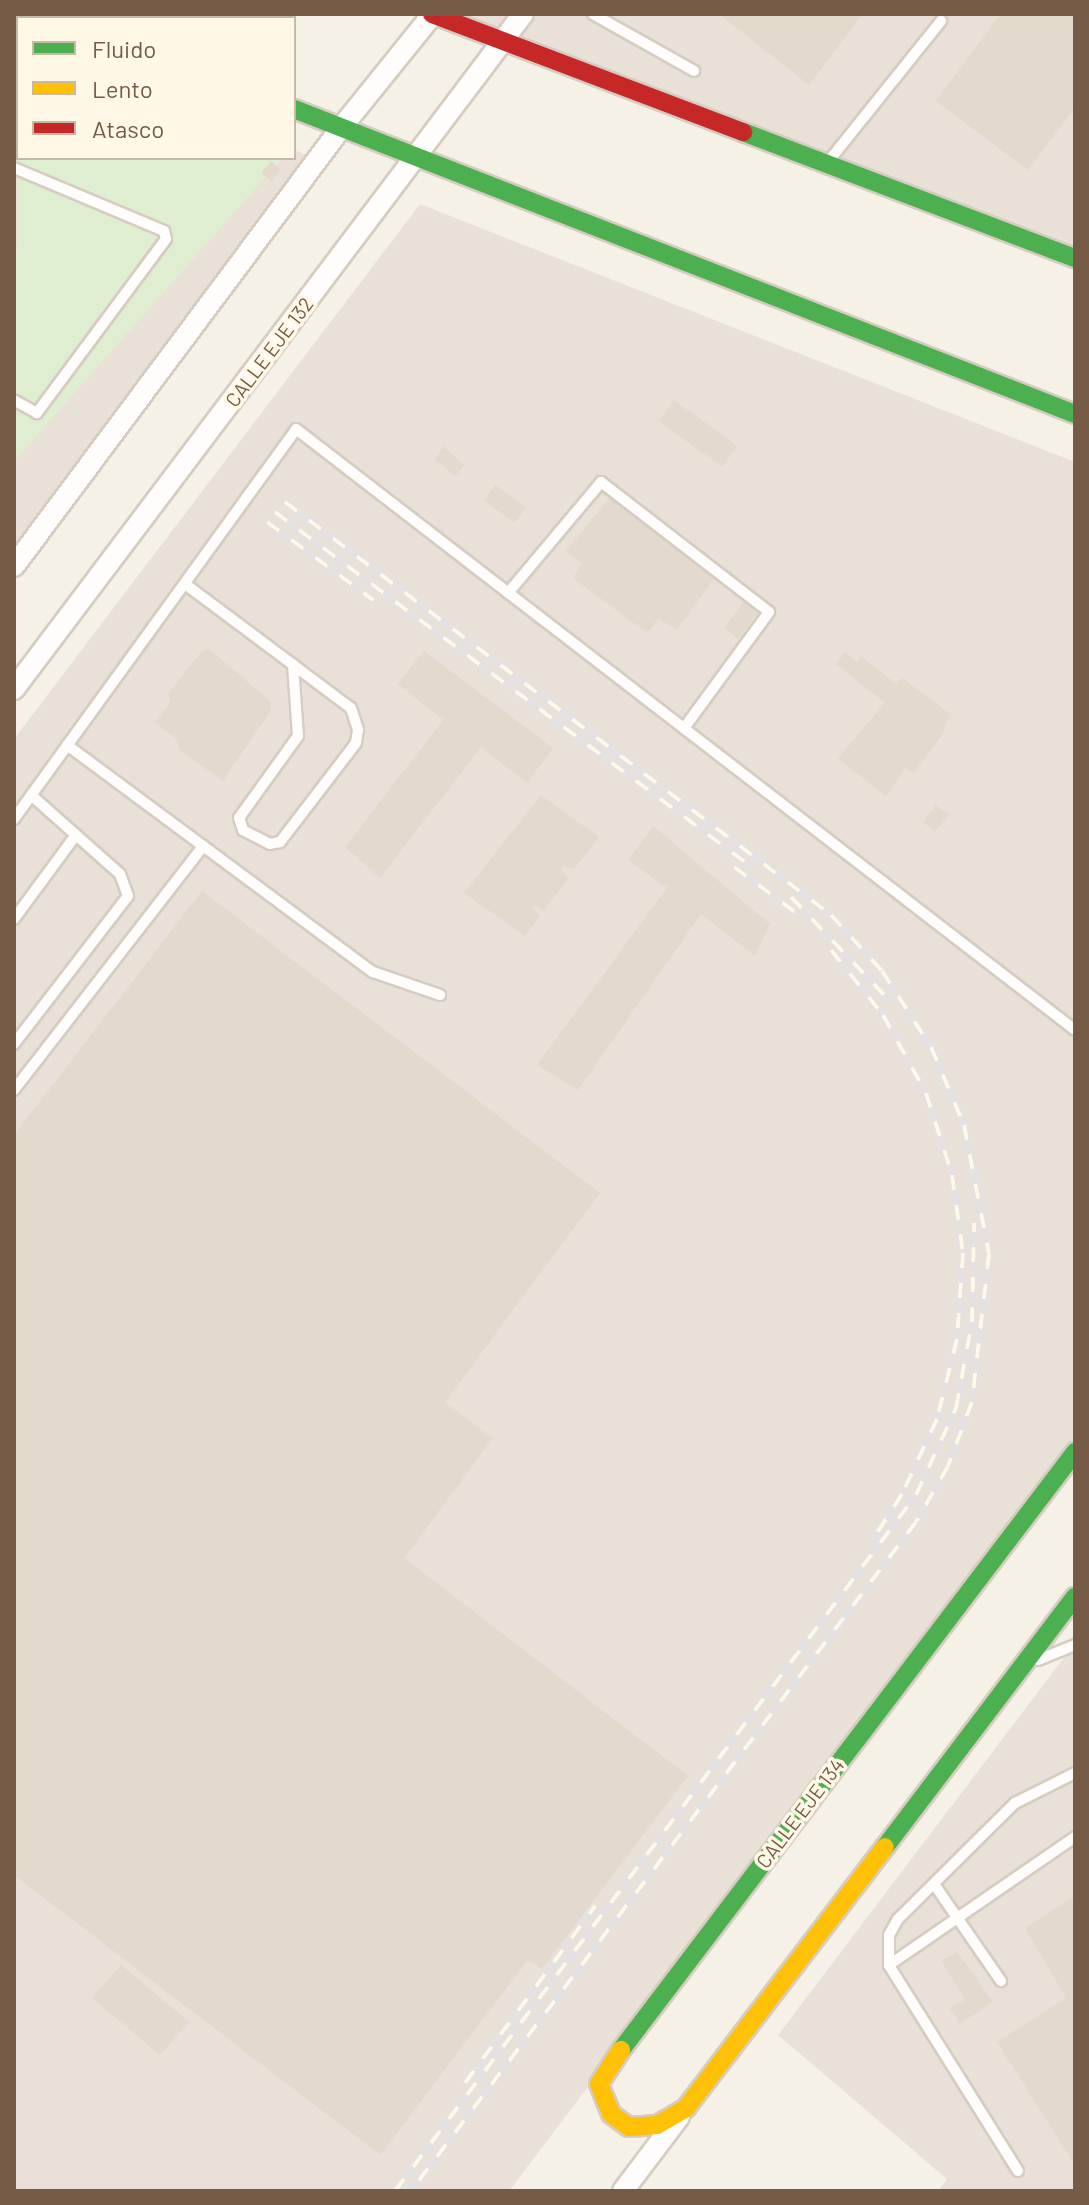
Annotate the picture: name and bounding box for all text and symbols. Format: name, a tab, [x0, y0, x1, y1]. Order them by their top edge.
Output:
legend	[16, 16, 296, 160]
text: Fluido	[92, 34, 156, 63]
text: Lento	[92, 74, 153, 103]
text: Atasco	[92, 114, 164, 143]
street label: CALLE EJE 132	[220, 293, 318, 411]
street label: CALLE EJE 134	[751, 1753, 849, 1873]

